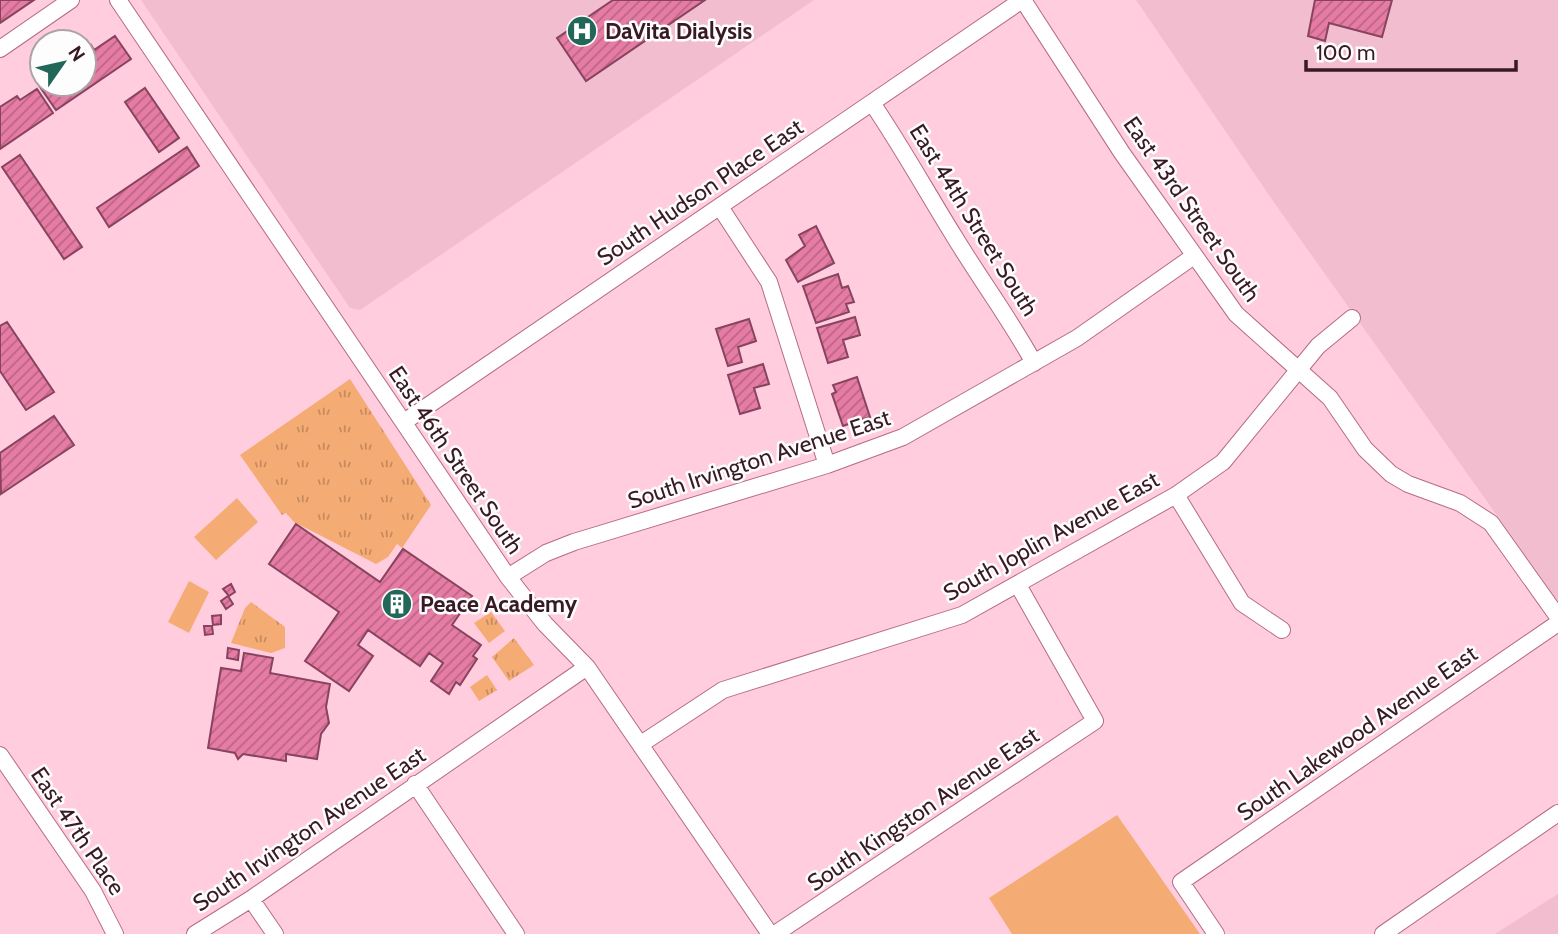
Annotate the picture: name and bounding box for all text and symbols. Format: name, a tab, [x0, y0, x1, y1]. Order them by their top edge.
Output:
hospital icon: DaVita Dialysis	[565, 14, 599, 48]
place label: DaVita Dialysis	[605, 17, 753, 45]
north arrow	[28, 28, 98, 98]
scale bar	[1306, 28, 1516, 72]
text: 100 m	[1316, 40, 1375, 65]
text: N	[63, 42, 90, 66]
street label: East 43rd Street South	[1118, 111, 1266, 307]
street label: South Hudson Place East	[592, 113, 808, 271]
street label: East 44th Street South	[904, 119, 1044, 321]
street label: East 46th Street South	[383, 361, 529, 559]
street label: South Irvington Avenue East	[624, 403, 894, 515]
street label: South Joplin Avenue East	[938, 465, 1164, 607]
building icon: Peace Academy	[380, 587, 414, 621]
place label: Peace Academy	[420, 590, 578, 618]
street label: South Lakewood Avenue East	[1232, 639, 1483, 827]
street label: South Kingston Avenue East	[802, 721, 1044, 897]
street label: South Irvington Avenue East	[187, 741, 431, 917]
street label: East 47th Place	[25, 762, 131, 900]

